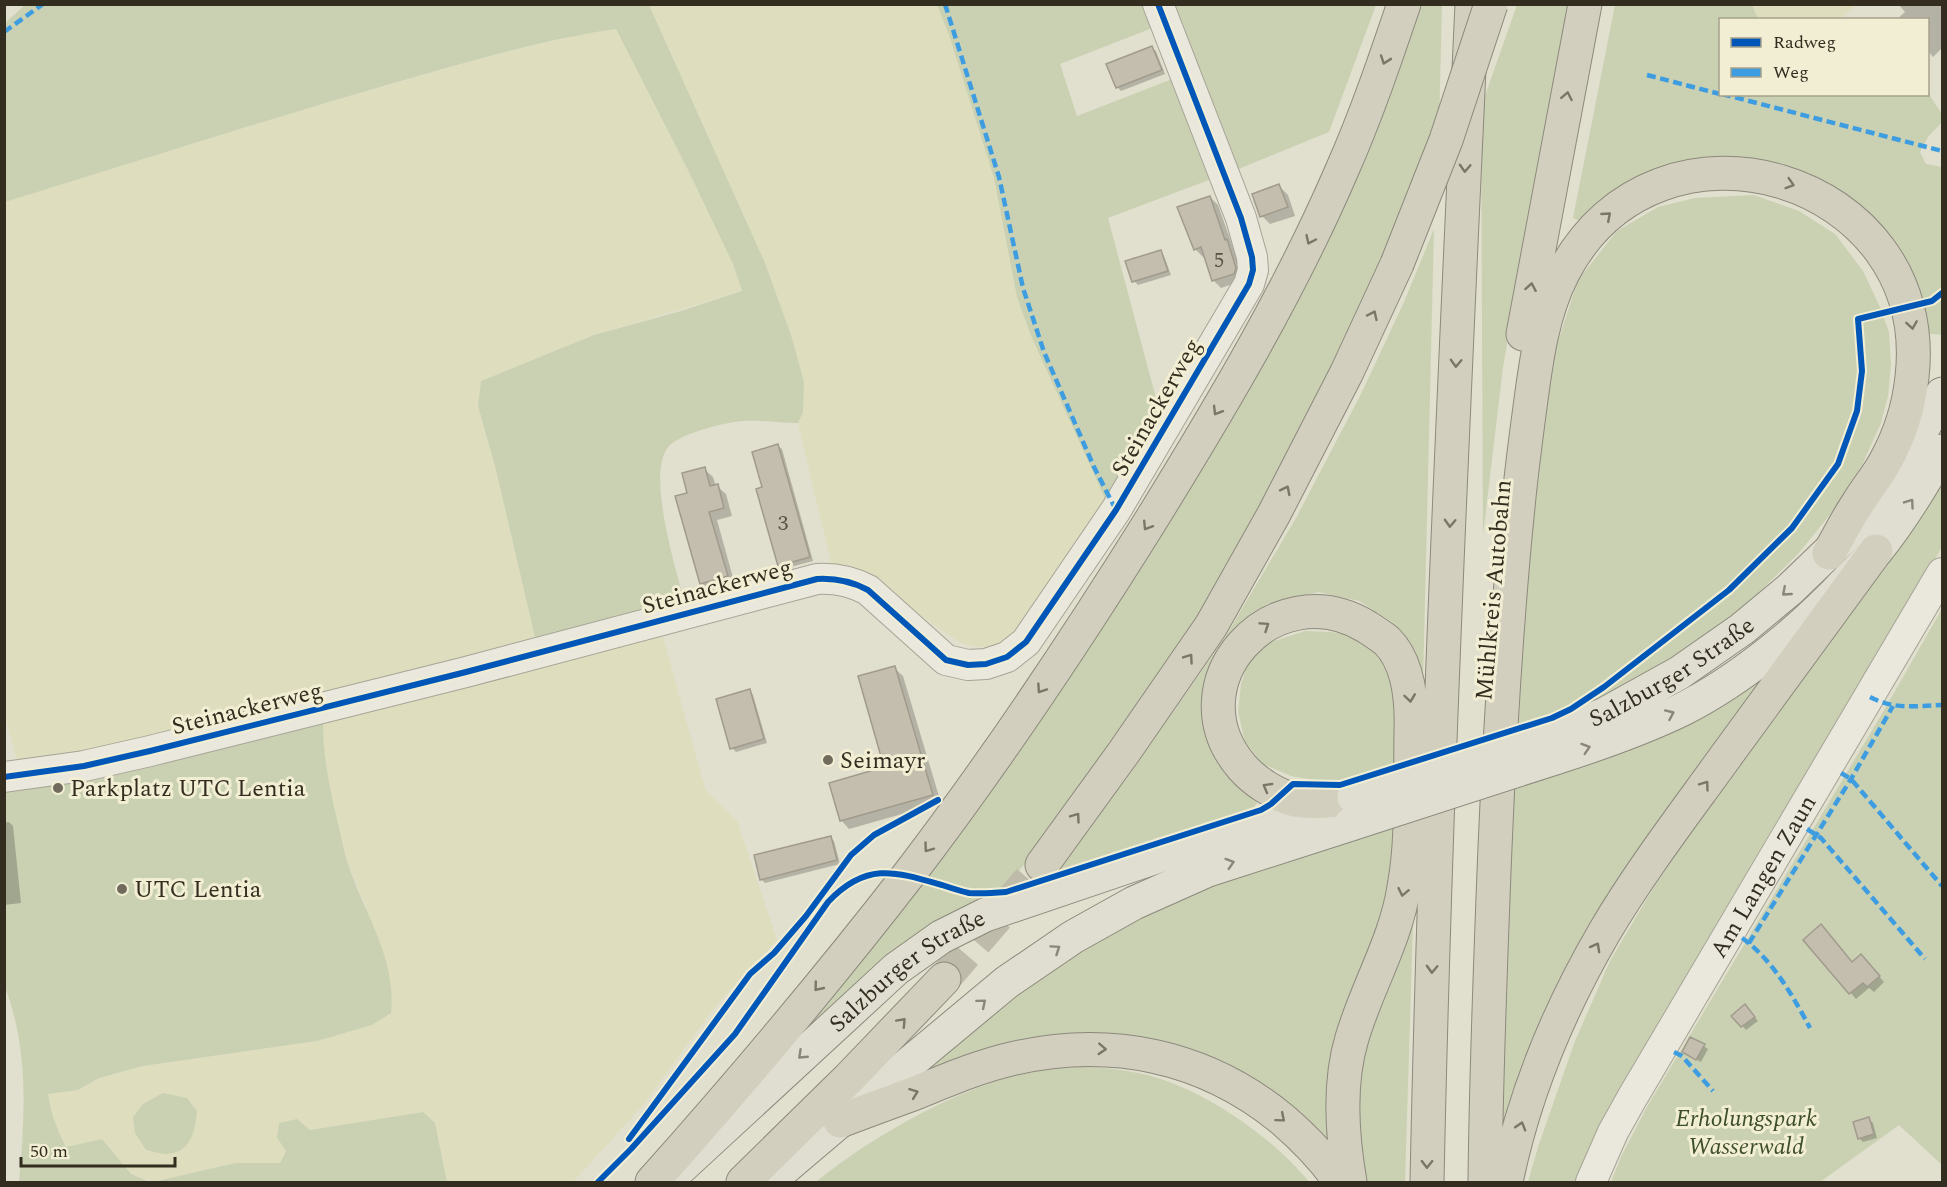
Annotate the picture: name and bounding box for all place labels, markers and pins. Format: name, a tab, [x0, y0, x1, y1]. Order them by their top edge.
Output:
place label: Seimayr	[840, 743, 926, 779]
marker: Seimayr	[821, 753, 835, 767]
place label: Parkplatz UTC Lentia	[70, 771, 306, 807]
marker: Parkplatz UTC Lentia	[51, 781, 65, 795]
place label: UTC Lentia	[134, 872, 262, 908]
marker: UTC Lentia	[115, 882, 129, 896]

